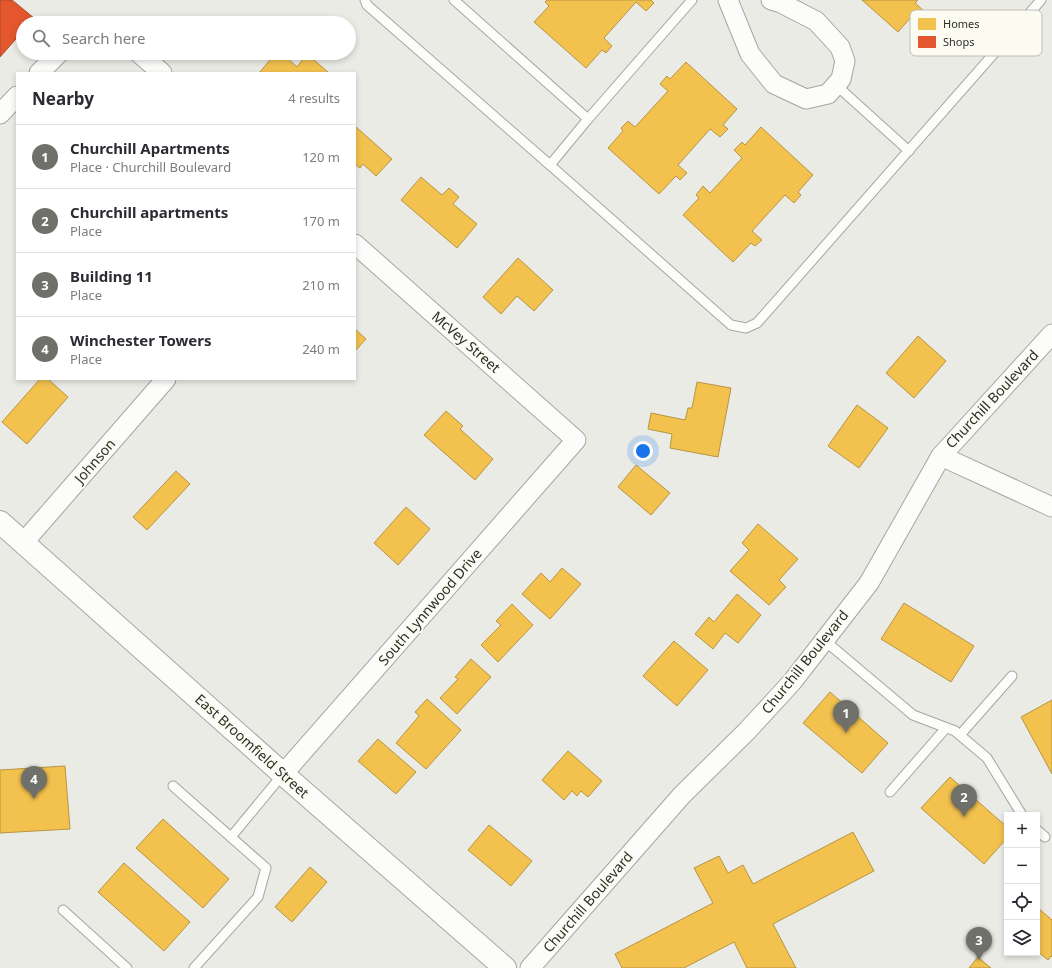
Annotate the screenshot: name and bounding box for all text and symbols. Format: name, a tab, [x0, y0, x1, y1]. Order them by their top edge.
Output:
legend	[910, 10, 1042, 56]
search box	[16, 16, 356, 60]
text: Homes	[943, 16, 980, 31]
icon: search	[30, 27, 52, 49]
text: Search here	[62, 28, 145, 48]
text: Shops	[943, 34, 975, 49]
text: Nearby	[32, 87, 94, 110]
text: 4 results	[288, 89, 340, 107]
text: Churchill Apartments	[70, 138, 230, 158]
text: 1	[41, 148, 49, 166]
text: 120 m	[302, 148, 340, 166]
text: Place · Churchill Boulevard	[70, 158, 231, 176]
text: Churchill apartments	[70, 202, 228, 222]
text: 2	[41, 212, 49, 230]
text: 170 m	[302, 212, 340, 230]
text: Place	[70, 222, 102, 240]
text: Building 11	[70, 266, 153, 286]
text: 3	[41, 276, 49, 294]
text: 210 m	[302, 276, 340, 294]
text: Place	[70, 286, 102, 304]
street label: McVey Street	[428, 307, 505, 377]
text: Winchester Towers	[70, 330, 212, 350]
text: 4	[41, 340, 49, 358]
text: 240 m	[302, 340, 340, 358]
street label: Churchill Boulevard	[941, 345, 1042, 452]
text: Place	[70, 350, 102, 368]
street label: Johnson	[69, 434, 119, 489]
your location	[633, 441, 653, 461]
street label: South Lynnwood Drive	[374, 544, 486, 669]
street label: Churchill Boulevard	[757, 606, 852, 717]
street label: East Broomfield Street	[191, 689, 313, 802]
pin: 1	[833, 700, 859, 733]
pin: 4	[21, 766, 47, 799]
pin: 2	[951, 784, 977, 817]
map controls	[1004, 812, 1040, 956]
button: +	[1004, 812, 1040, 848]
street label: Churchill Boulevard	[538, 847, 637, 956]
button: −	[1004, 848, 1040, 884]
button: locate	[1004, 884, 1040, 920]
button: layers	[1004, 920, 1040, 956]
pin: 3	[966, 927, 992, 960]

